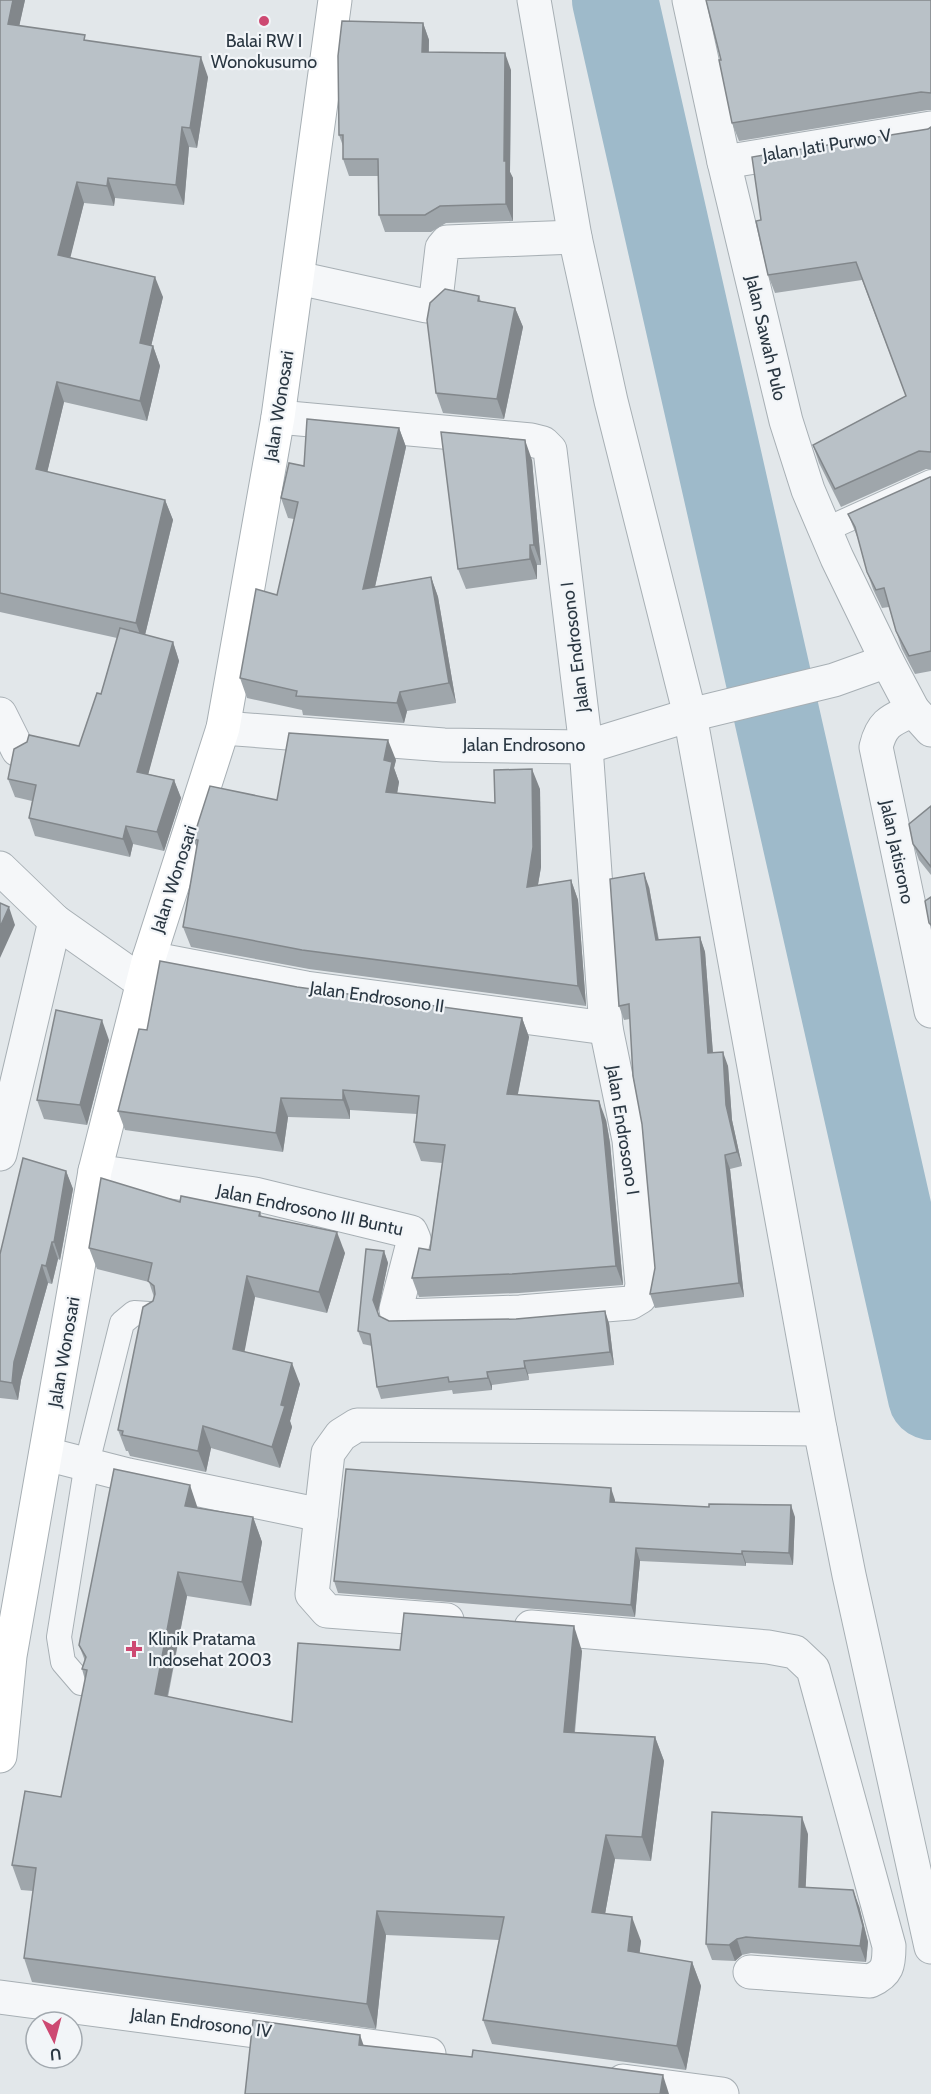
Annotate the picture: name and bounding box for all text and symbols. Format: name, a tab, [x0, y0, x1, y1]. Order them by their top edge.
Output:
marker: Balai RW I Wonokusumo	[257, 14, 271, 28]
place label: Balai RW I Wonokusumo	[211, 30, 317, 73]
street label: Jalan Jati Purwo V	[760, 124, 893, 166]
street label: Jalan Sawah Pulo	[741, 272, 791, 403]
street label: Jalan Wonosari	[259, 349, 299, 464]
street label: Jalan Endrosono I	[556, 581, 594, 714]
street label: Jalan Endrosono	[462, 734, 585, 756]
street label: Jalan Jatisrono	[875, 797, 919, 906]
street label: Jalan Wonosari	[146, 822, 202, 937]
street label: Jalan Endrosono II	[307, 977, 446, 1017]
street label: Jalan Endrosono I	[602, 1062, 644, 1197]
street label: Jalan Endrosono III Buntu	[214, 1179, 405, 1241]
street label: Jalan Wonosari	[43, 1295, 85, 1410]
place label: Klinik Pratama Indosehat 2003	[148, 1628, 272, 1671]
marker: Klinik Pratama Indosehat 2003	[125, 1640, 143, 1658]
street label: Jalan Endrosono IV	[128, 2003, 273, 2043]
north arrow	[24, 2010, 84, 2070]
text: U	[49, 2044, 62, 2064]

